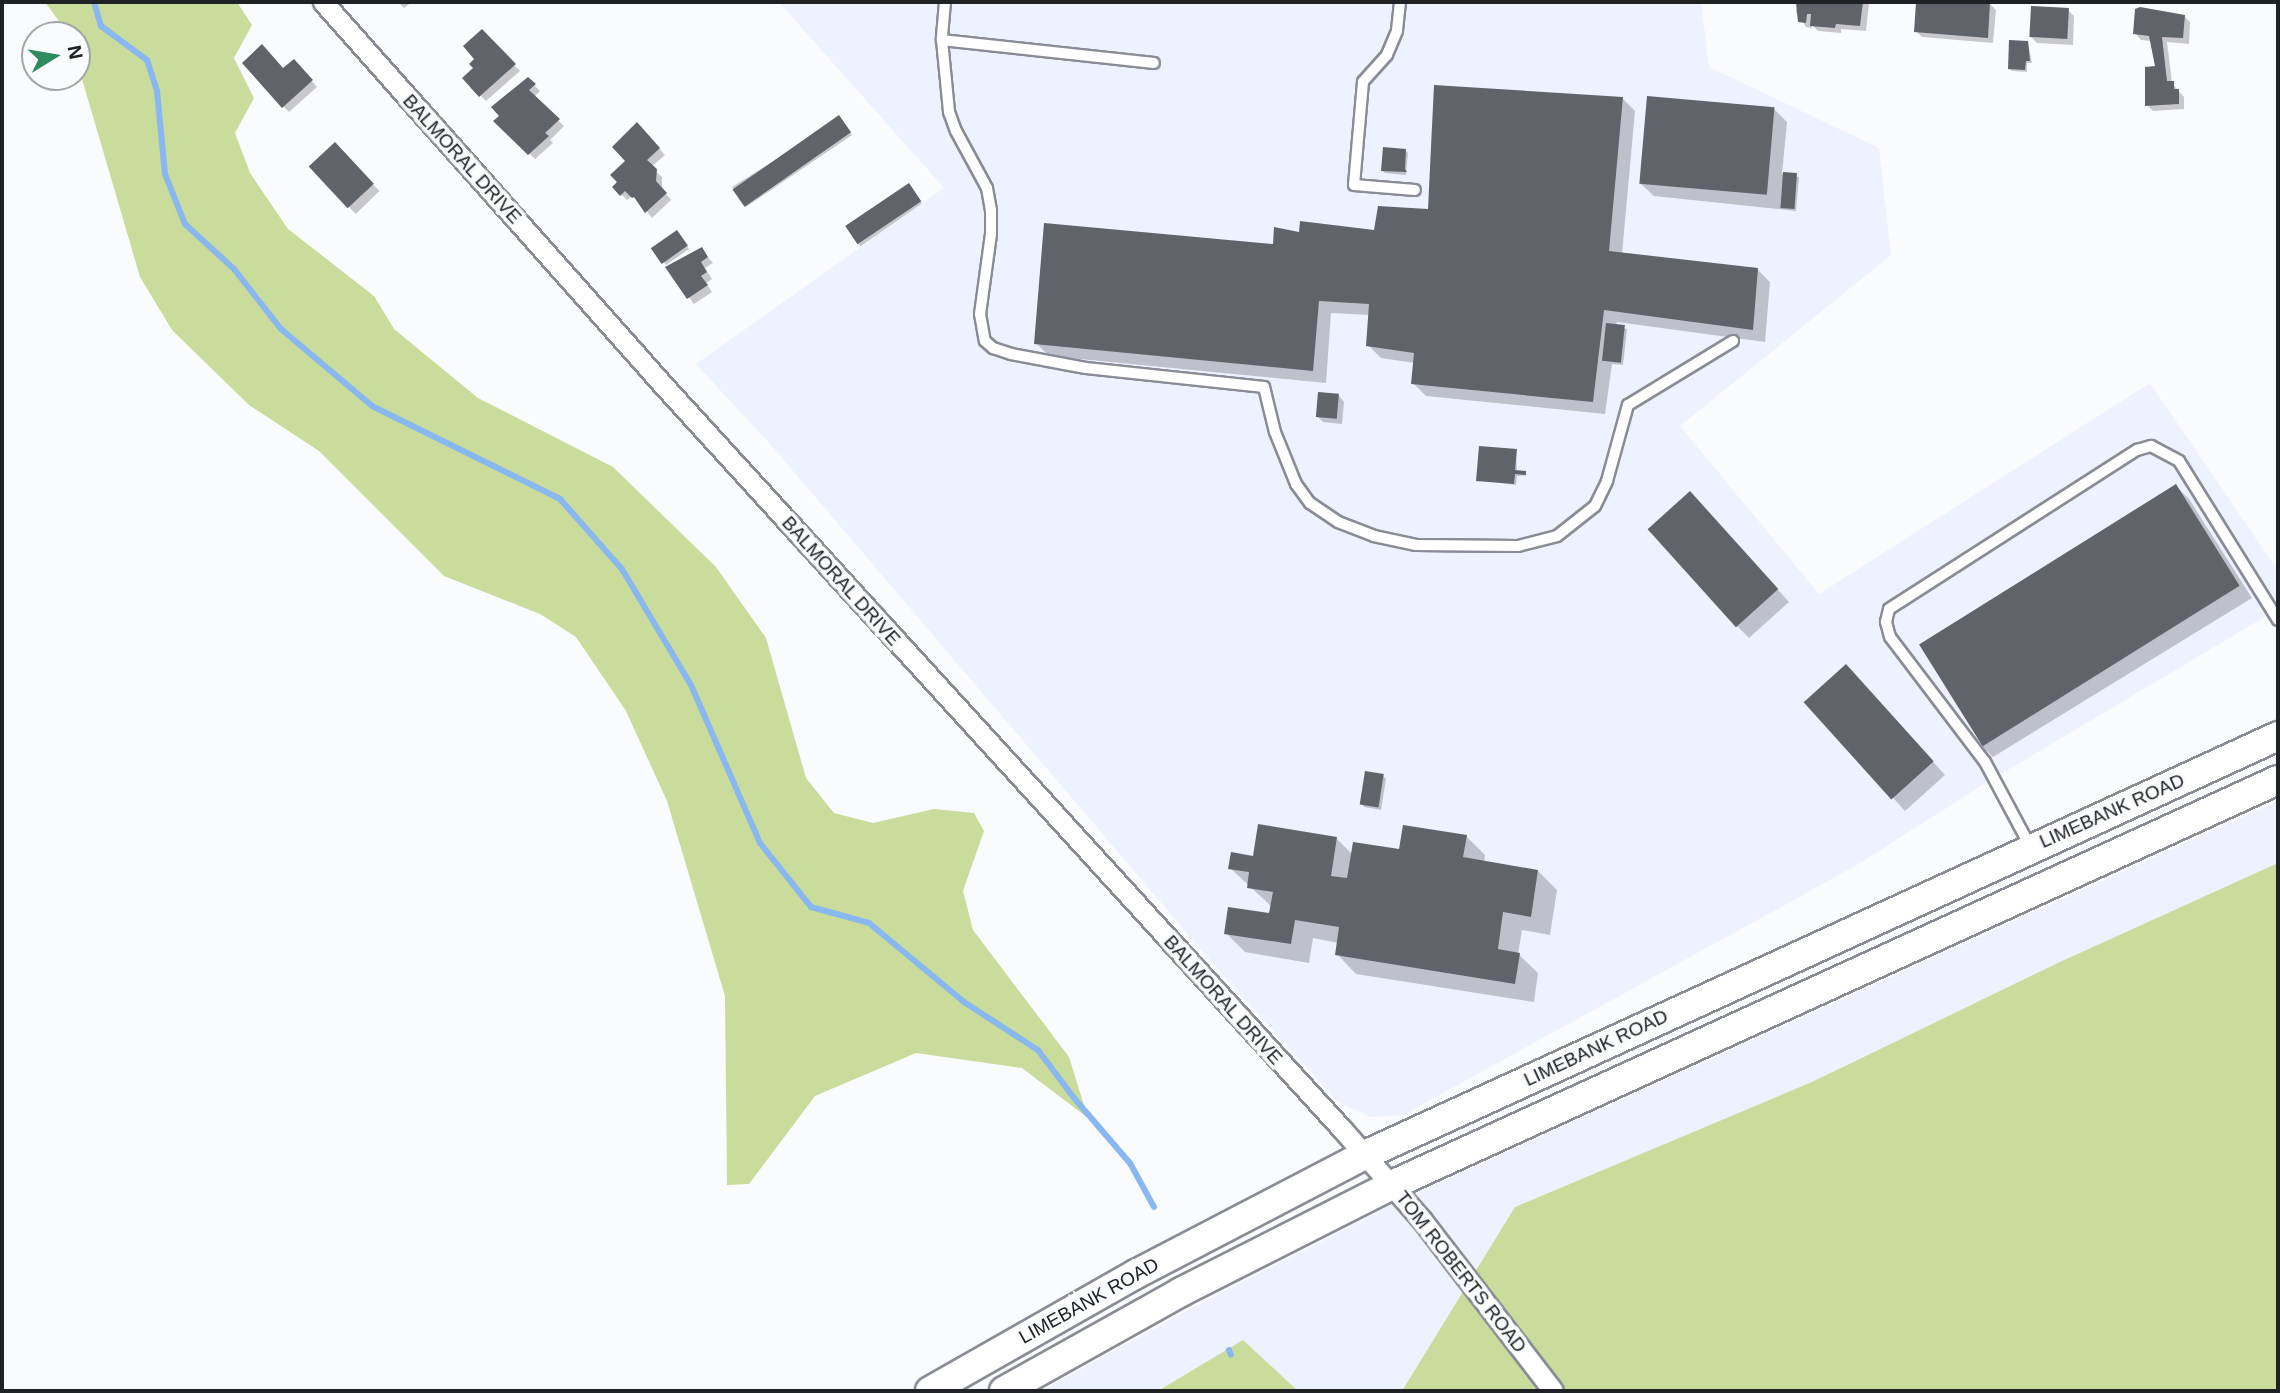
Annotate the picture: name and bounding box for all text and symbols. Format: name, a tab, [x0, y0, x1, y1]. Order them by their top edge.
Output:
north arrow	[21, 21, 91, 91]
text: N	[64, 44, 87, 61]
street label: BALMORAL DRIVE	[398, 89, 526, 229]
street label: BALMORAL DRIVE	[777, 511, 905, 651]
street label: LIMEBANK ROAD	[2036, 769, 2188, 853]
street label: BALMORAL DRIVE	[1159, 930, 1287, 1070]
street label: LIMEBANK ROAD	[1520, 1005, 1672, 1091]
street label: TOM ROBERTS ROAD	[1391, 1187, 1531, 1357]
street label: LIMEBANK ROAD	[1015, 1253, 1163, 1349]

